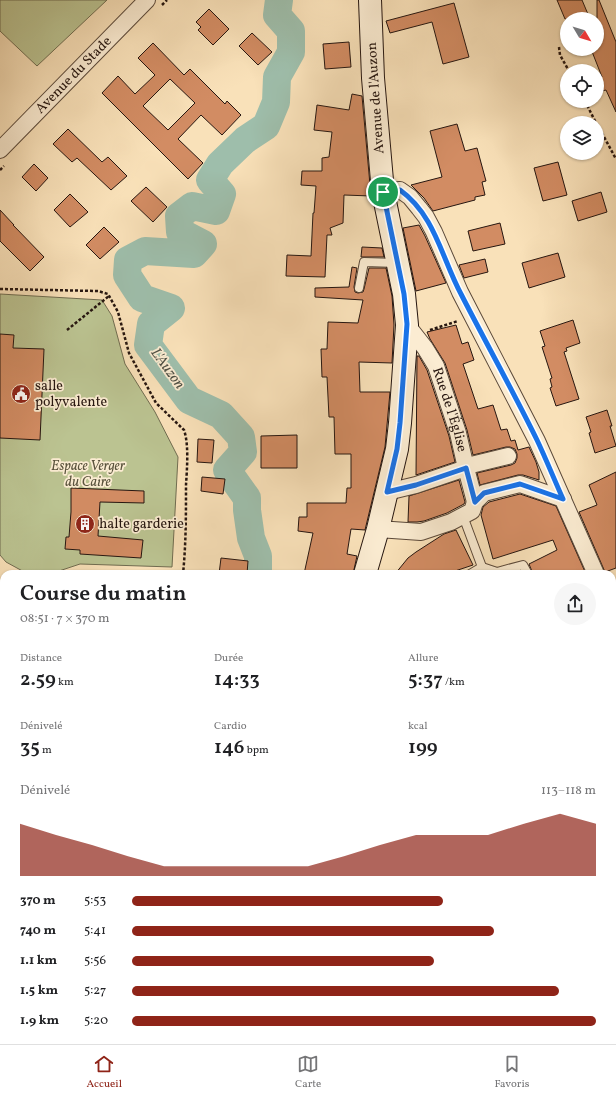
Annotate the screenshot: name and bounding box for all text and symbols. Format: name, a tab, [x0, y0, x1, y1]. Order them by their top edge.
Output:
north arrow	[560, 12, 604, 56]
map controls	[560, 12, 604, 160]
street label: Avenue du Stade	[31, 32, 116, 118]
street label: Avenue de l'Auzon	[363, 42, 389, 154]
button: locate	[560, 64, 604, 108]
button: layers	[560, 116, 604, 160]
pin	[366, 175, 400, 209]
icon: arrive	[372, 181, 394, 203]
water label: L'Auzon	[145, 344, 189, 394]
street label: Rue de l'Église	[428, 365, 472, 454]
place label: salle polyvalente	[35, 377, 107, 412]
public building icon: salle polyvalente	[10, 383, 32, 405]
park label: Espace Verger du Caire	[51, 457, 126, 492]
building icon: halte garderie	[74, 513, 96, 535]
place label: halte garderie	[99, 515, 184, 534]
text: Course du matin	[20, 579, 186, 610]
button: share	[554, 583, 596, 625]
text: 08:51 · 7 × 370 m	[20, 610, 110, 628]
text: Distance	[20, 651, 62, 666]
text: Durée	[214, 651, 243, 666]
text: Allure	[408, 651, 438, 666]
text: 2.59	[20, 666, 56, 694]
text: 14:33	[214, 666, 260, 694]
text: 5:37	[408, 666, 443, 694]
text: km	[56, 675, 74, 690]
text: /km	[443, 675, 465, 690]
text: Dénivelé	[20, 719, 63, 734]
text: Cardio	[214, 719, 247, 734]
text: kcal	[408, 719, 428, 734]
text: 35	[20, 734, 40, 762]
text: 146	[214, 734, 245, 762]
text: 199	[408, 734, 438, 762]
text: m	[40, 743, 52, 758]
text: bpm	[245, 743, 269, 758]
text: Dénivelé	[20, 782, 70, 800]
text: 113–118 m	[541, 782, 596, 800]
text: 370 m	[20, 892, 56, 910]
text: 5:53	[84, 892, 106, 910]
text: 740 m	[20, 922, 56, 940]
text: 5:41	[84, 922, 106, 940]
text: 1.1 km	[20, 952, 57, 970]
text: 5:56	[84, 952, 106, 970]
text: 1.5 km	[20, 982, 58, 1000]
text: 5:27	[84, 982, 106, 1000]
text: 1.9 km	[20, 1012, 59, 1030]
text: 5:20	[84, 1012, 108, 1030]
tab: Accueil	[87, 1053, 122, 1092]
tab: Carte	[295, 1053, 321, 1092]
tab: Favoris	[494, 1053, 529, 1092]

